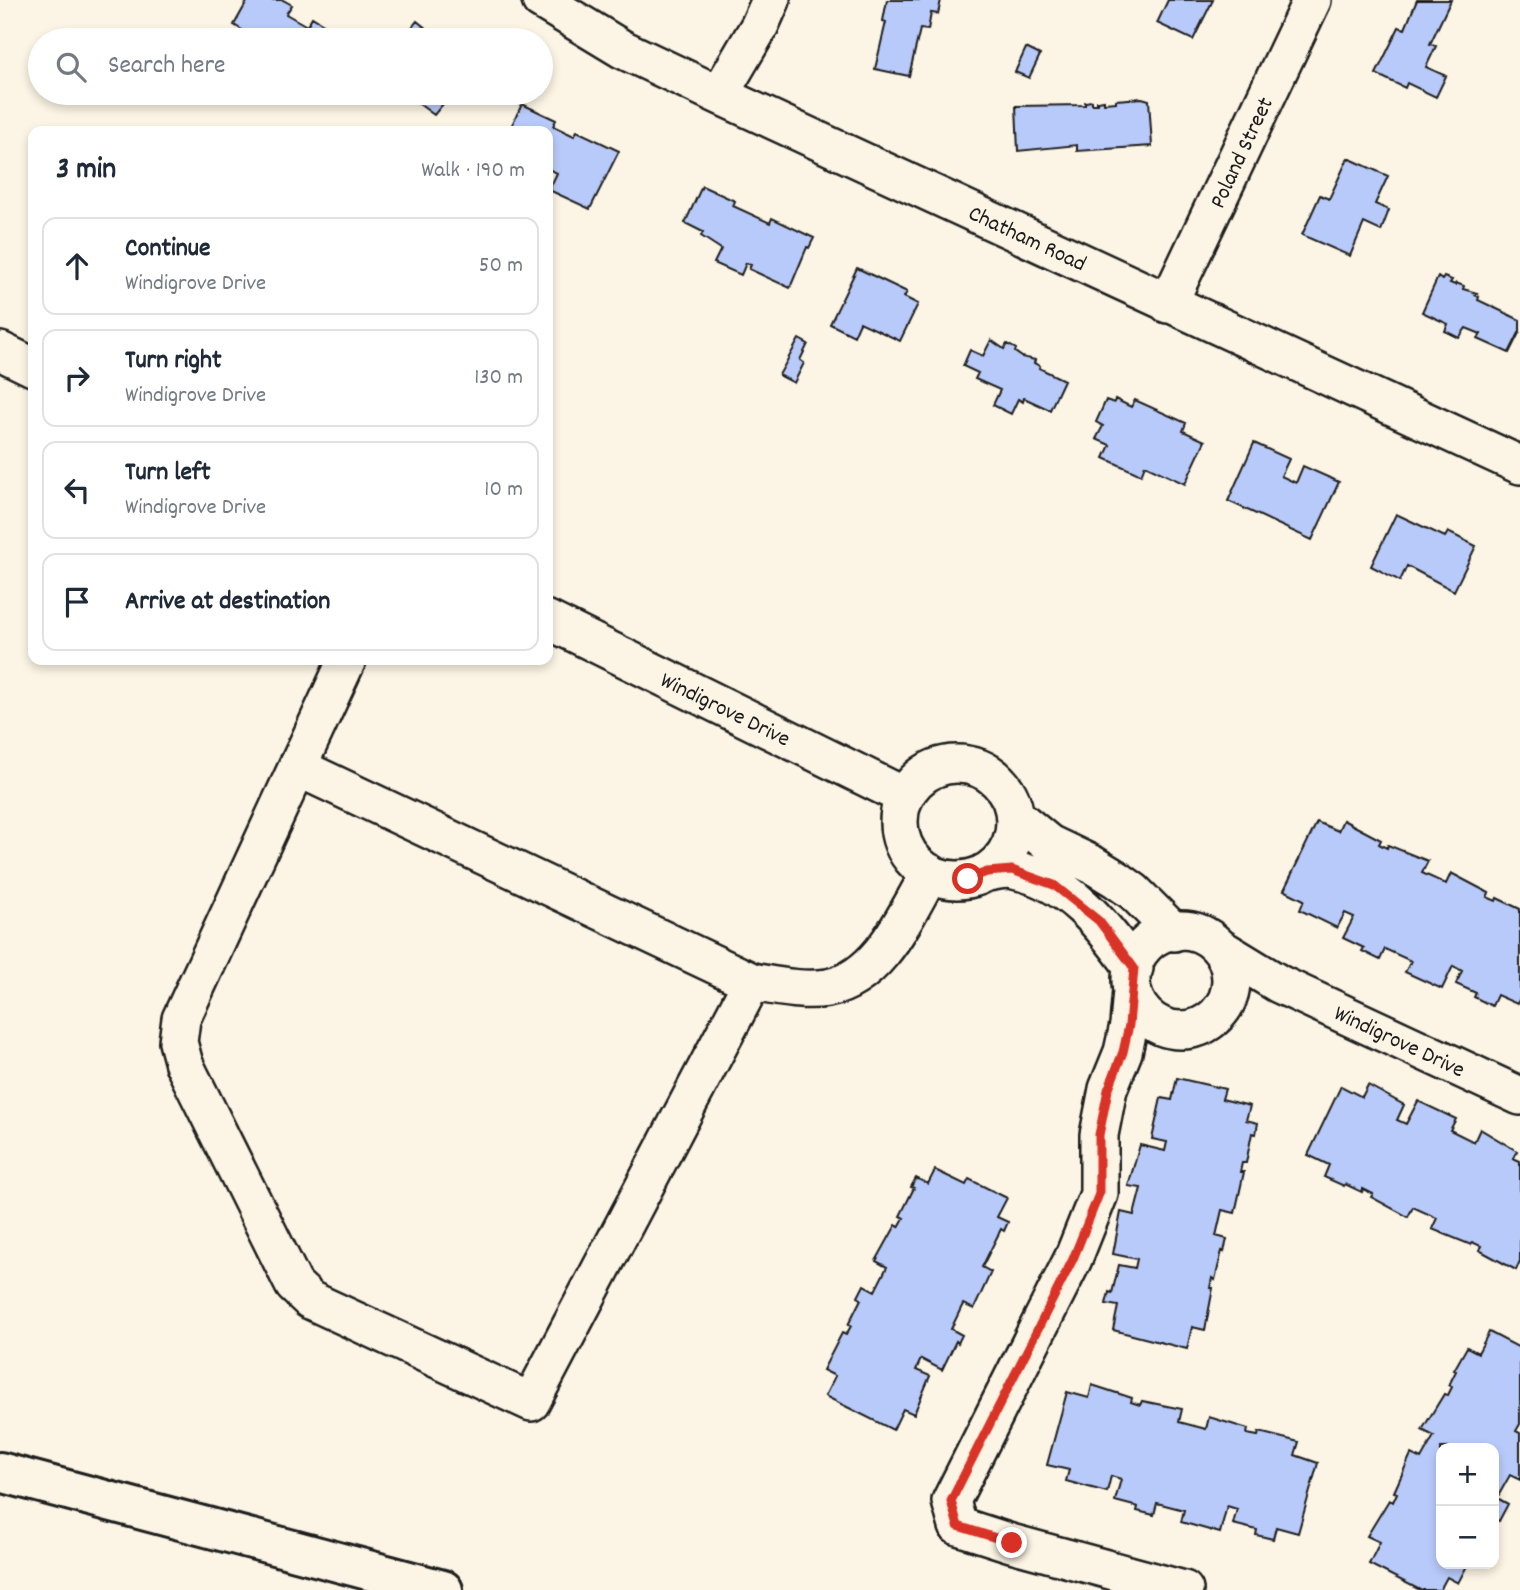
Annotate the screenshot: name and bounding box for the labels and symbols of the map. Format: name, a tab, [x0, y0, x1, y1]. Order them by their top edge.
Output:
street label: Poland Street	[1203, 92, 1283, 215]
street label: Chatham Road	[962, 198, 1091, 282]
street label: Windigrove Drive	[654, 665, 795, 757]
route start	[952, 863, 983, 894]
street label: Windigrove Drive	[1328, 998, 1469, 1088]
route end	[996, 1527, 1027, 1558]

